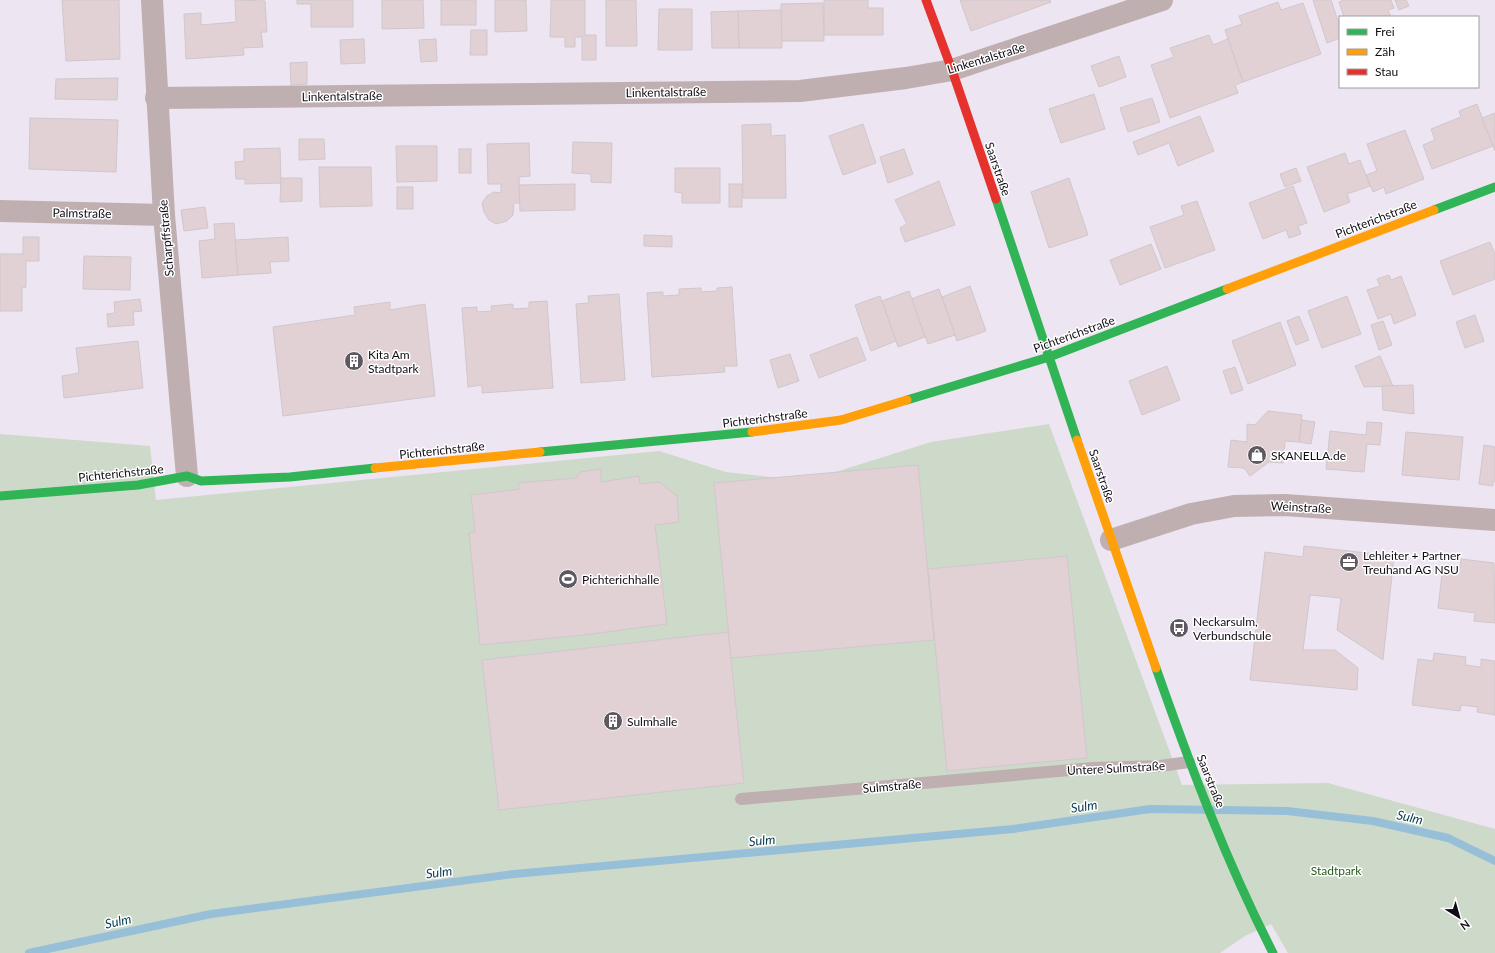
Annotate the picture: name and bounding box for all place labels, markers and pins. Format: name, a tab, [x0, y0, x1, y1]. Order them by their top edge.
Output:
place label: Kita Am Stadtpark	[368, 347, 420, 376]
building icon: Kita Am Stadtpark	[343, 350, 365, 372]
shop icon: SKANELLA.de	[1246, 444, 1268, 466]
place label: SKANELLA.de	[1271, 448, 1346, 463]
place label: Lehleiter + Partner Treuhand AG NSU	[1363, 548, 1461, 577]
office icon: Lehleiter + Partner Treuhand AG NSU	[1338, 551, 1360, 573]
sports icon: Pichterichhalle	[557, 568, 579, 590]
place label: Pichterichhalle	[582, 572, 659, 587]
place label: Neckarsulm, Verbundschule	[1193, 614, 1271, 643]
bus stop icon: Neckarsulm, Verbundschule	[1168, 617, 1190, 639]
building icon: Sulmhalle	[602, 710, 624, 732]
place label: Sulmhalle	[627, 714, 677, 729]

